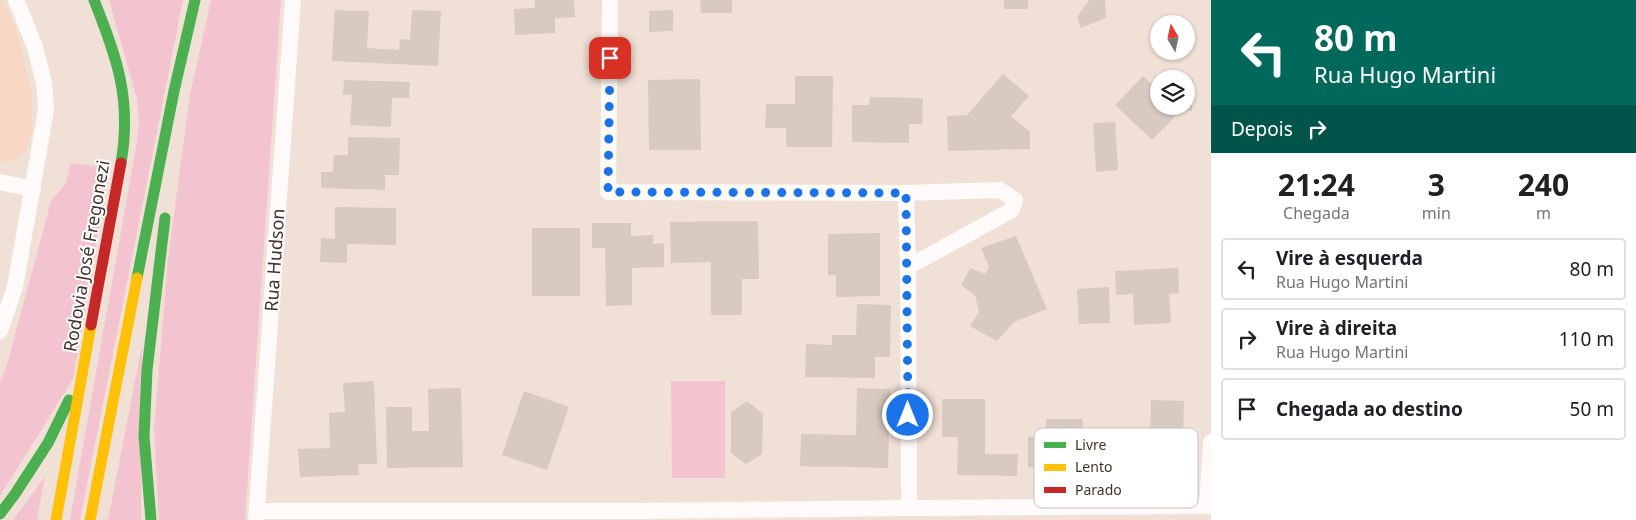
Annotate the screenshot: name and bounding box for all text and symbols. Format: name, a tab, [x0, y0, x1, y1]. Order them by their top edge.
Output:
text: 80 m	[1314, 14, 1397, 61]
north arrow	[1150, 15, 1195, 60]
map controls	[1150, 15, 1195, 115]
icon: left	[1231, 20, 1296, 85]
pin	[589, 37, 631, 79]
icon: arrive	[596, 44, 624, 72]
text: Rua Hugo Martini	[1314, 59, 1496, 89]
button: layers	[1150, 70, 1195, 115]
icon: right	[1303, 115, 1331, 143]
text: Depois	[1231, 116, 1293, 142]
street label: Rodovia José Fregonezi	[57, 158, 115, 354]
text: 21:24	[1278, 164, 1355, 205]
text: 3	[1428, 164, 1445, 205]
text: 240	[1518, 164, 1569, 205]
text: Chegada	[1283, 202, 1350, 224]
text: min	[1422, 202, 1451, 224]
text: m	[1536, 202, 1551, 224]
street label: Rua Hudson	[258, 208, 290, 312]
text: Vire à esquerda	[1276, 245, 1423, 271]
icon: left	[1233, 255, 1261, 283]
text: 80 m	[1570, 256, 1614, 282]
text: Rua Hugo Martini	[1276, 271, 1408, 293]
text: Vire à direita	[1276, 315, 1397, 341]
icon: right	[1233, 325, 1261, 353]
text: 110 m	[1559, 326, 1614, 352]
text: Rua Hugo Martini	[1276, 341, 1408, 363]
position arrow	[881, 388, 933, 440]
icon: arrive	[1233, 395, 1261, 423]
text: Chegada ao destino	[1276, 396, 1463, 422]
text: 50 m	[1570, 396, 1614, 422]
legend	[1034, 428, 1198, 508]
text: Livre	[1075, 435, 1107, 454]
text: Lento	[1075, 457, 1112, 476]
text: Parado	[1075, 480, 1122, 499]

